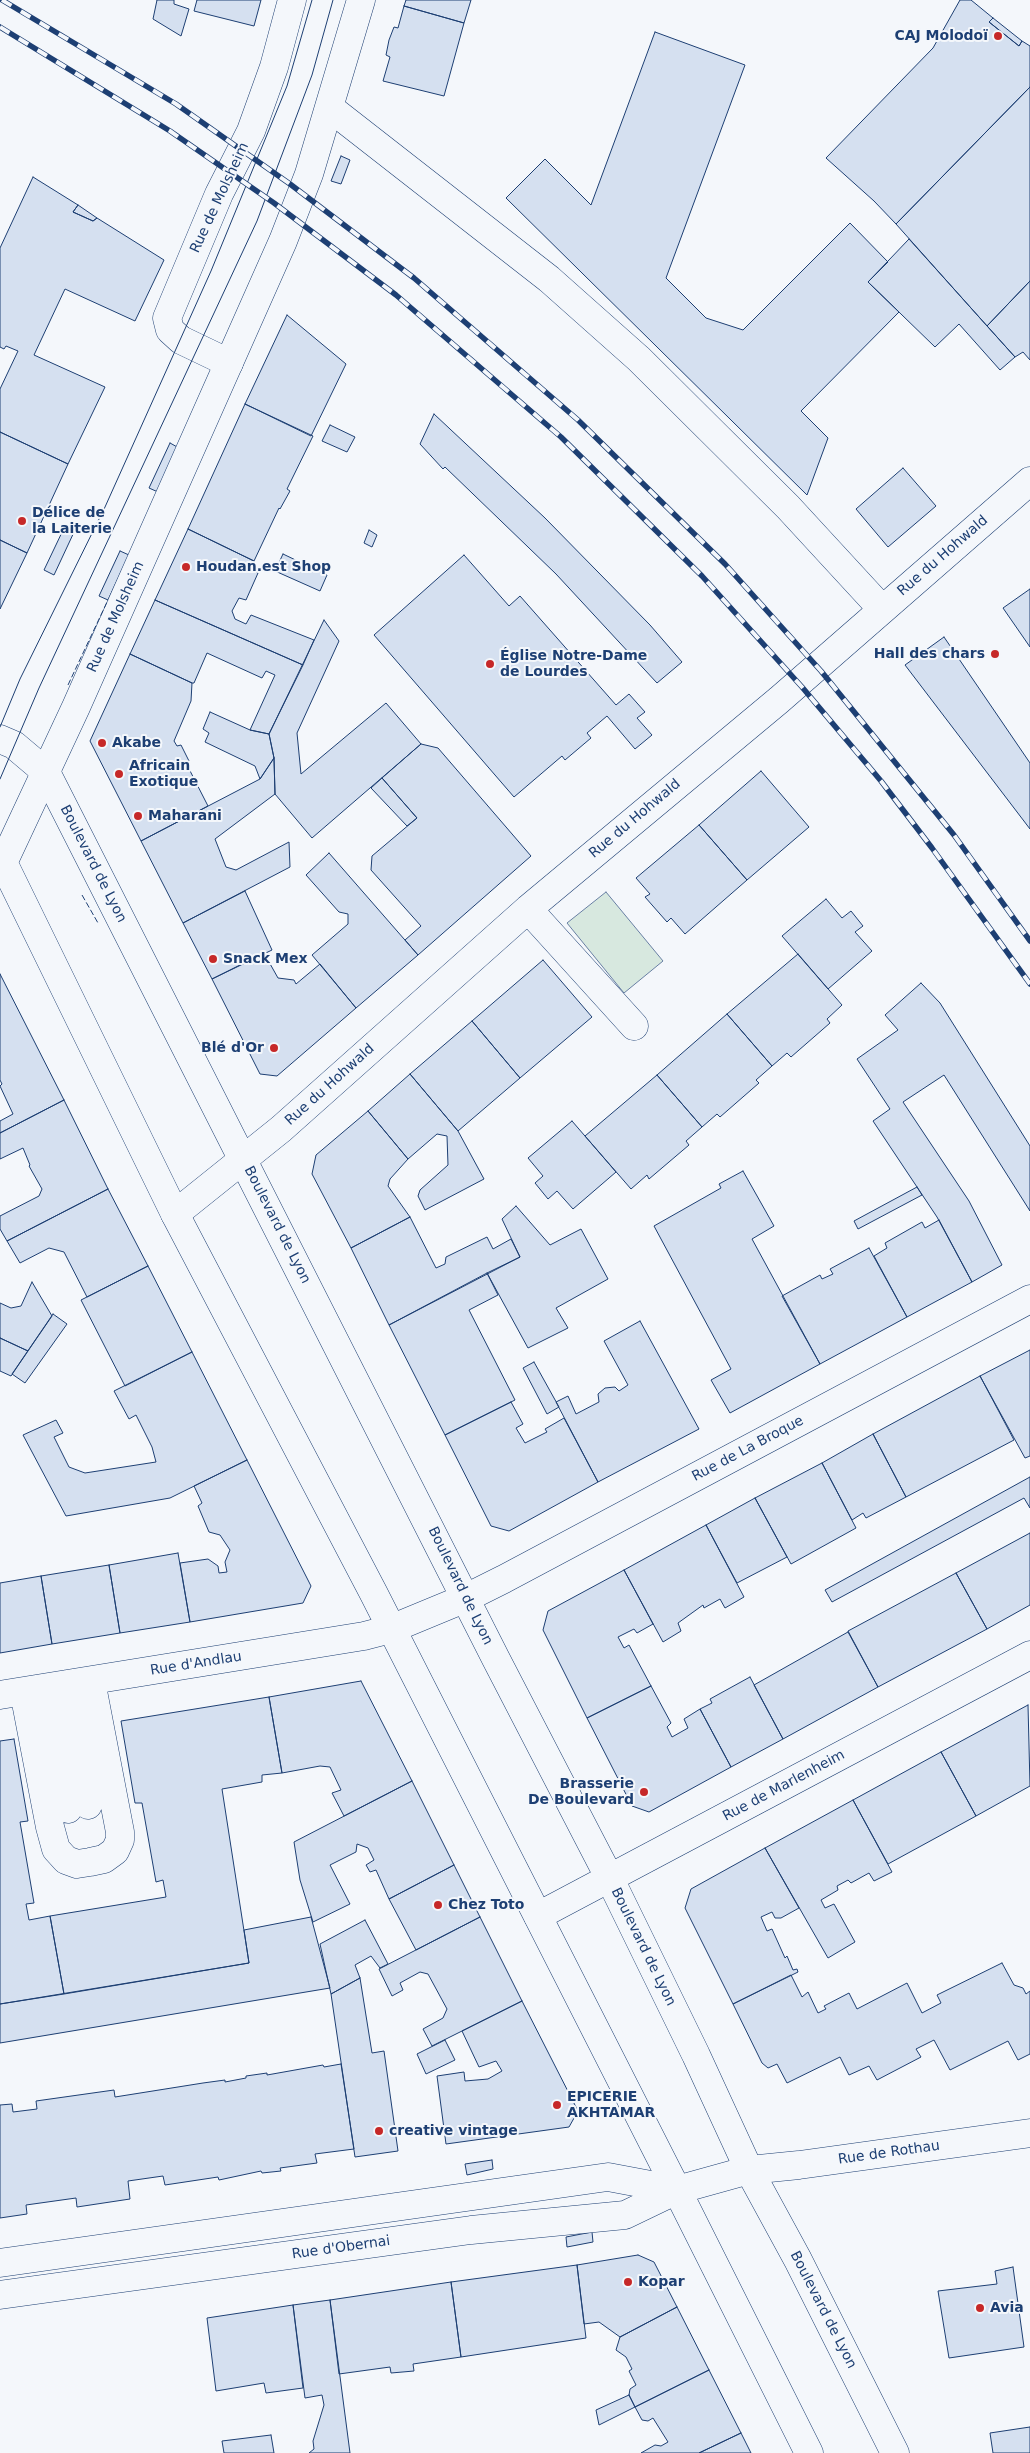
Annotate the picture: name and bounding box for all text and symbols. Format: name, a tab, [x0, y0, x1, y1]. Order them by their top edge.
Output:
place label: CAJ Molodoï	[894, 28, 988, 44]
marker: CAJ Molodoï	[992, 30, 1004, 42]
street label: Rue de Molsheim	[187, 140, 253, 256]
place label: Délice de la Laiterie	[32, 505, 112, 538]
street label: Rue du Hohwald	[894, 512, 992, 600]
marker: Délice de la Laiterie	[16, 515, 28, 527]
street label: Rue de Molsheim	[84, 559, 148, 675]
place label: Houdan.est Shop	[196, 559, 331, 575]
marker: Houdan.est Shop	[180, 561, 192, 573]
place label: Hall des chars	[874, 646, 985, 662]
place label: Église Notre-Dame de Lourdes	[500, 648, 647, 680]
marker: Hall des chars	[989, 648, 1001, 660]
marker: Église Notre-Dame de Lourdes	[484, 658, 496, 670]
place label: Akabe	[112, 735, 161, 751]
marker: Akabe	[96, 737, 108, 749]
place label: Africain Exotique	[129, 758, 198, 790]
marker: Africain Exotique	[113, 768, 125, 780]
street label: Rue du Hohwald	[586, 776, 684, 862]
street label: Boulevard de Lyon	[56, 803, 130, 925]
place label: Maharani	[148, 808, 222, 824]
marker: Maharani	[132, 810, 144, 822]
place label: Snack Mex	[223, 951, 307, 967]
marker: Snack Mex	[207, 953, 219, 965]
place label: Blé d'Or	[201, 1040, 264, 1056]
street label: Rue du Hohwald	[282, 1041, 378, 1129]
marker: Blé d'Or	[268, 1042, 280, 1054]
street label: Boulevard de Lyon	[240, 1164, 314, 1286]
street label: Rue de La Broque	[689, 1413, 807, 1485]
street label: Boulevard de Lyon	[424, 1524, 496, 1648]
street label: Rue d'Andlau	[149, 1648, 243, 1680]
street label: Rue de Marlenheim	[720, 1747, 848, 1825]
place label: Brasserie De Boulevard	[528, 1776, 634, 1808]
marker: Brasserie De Boulevard	[638, 1786, 650, 1798]
street label: Boulevard de Lyon	[607, 1885, 679, 2009]
place label: Chez Toto	[448, 1897, 524, 1913]
marker: Chez Toto	[432, 1899, 444, 1911]
place label: EPICERIE AKHTAMAR	[567, 2089, 655, 2122]
marker: EPICERIE AKHTAMAR	[551, 2099, 563, 2111]
place label: creative vintage	[389, 2123, 518, 2139]
marker: creative vintage	[373, 2125, 385, 2137]
street label: Rue de Rothau	[837, 2138, 941, 2168]
street label: Rue d'Obernai	[291, 2233, 391, 2263]
street label: Boulevard de Lyon	[786, 2249, 860, 2371]
place label: Kopar	[638, 2274, 685, 2290]
marker: Kopar	[622, 2276, 634, 2288]
place label: Avia	[990, 2300, 1024, 2316]
marker: Avia	[974, 2302, 986, 2314]

